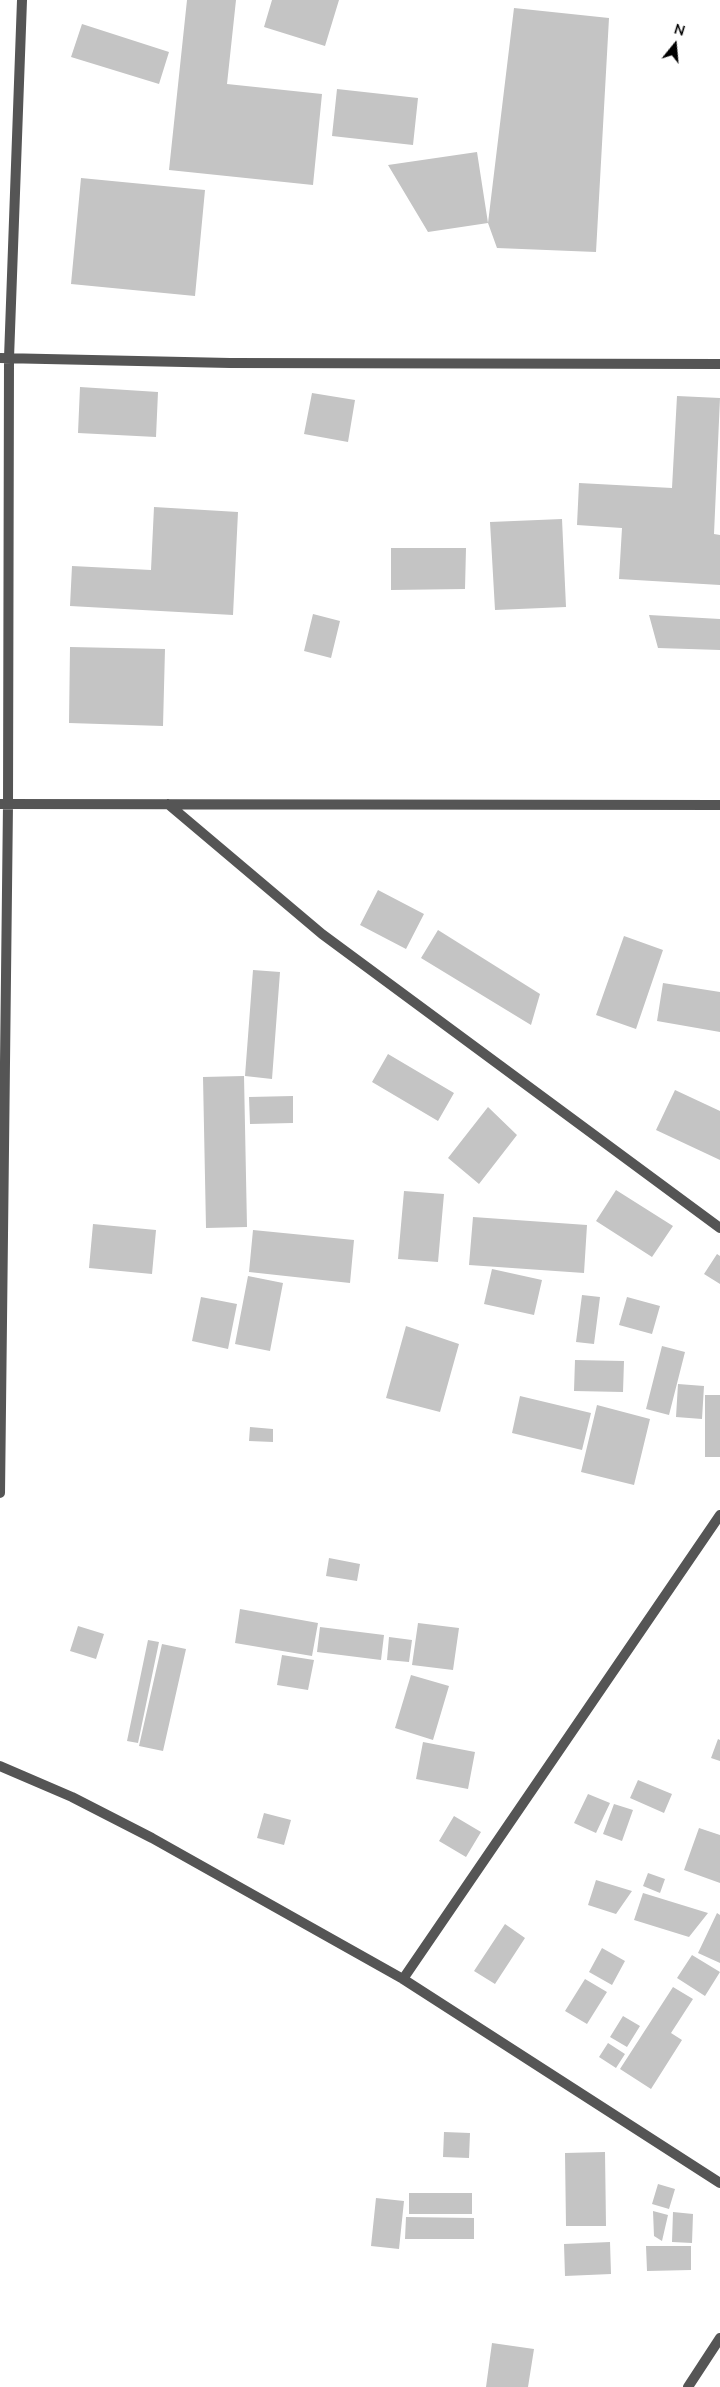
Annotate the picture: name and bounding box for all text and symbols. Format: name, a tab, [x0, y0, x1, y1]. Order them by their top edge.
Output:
north arrow	[650, 20, 700, 70]
text: N	[672, 20, 687, 41]

